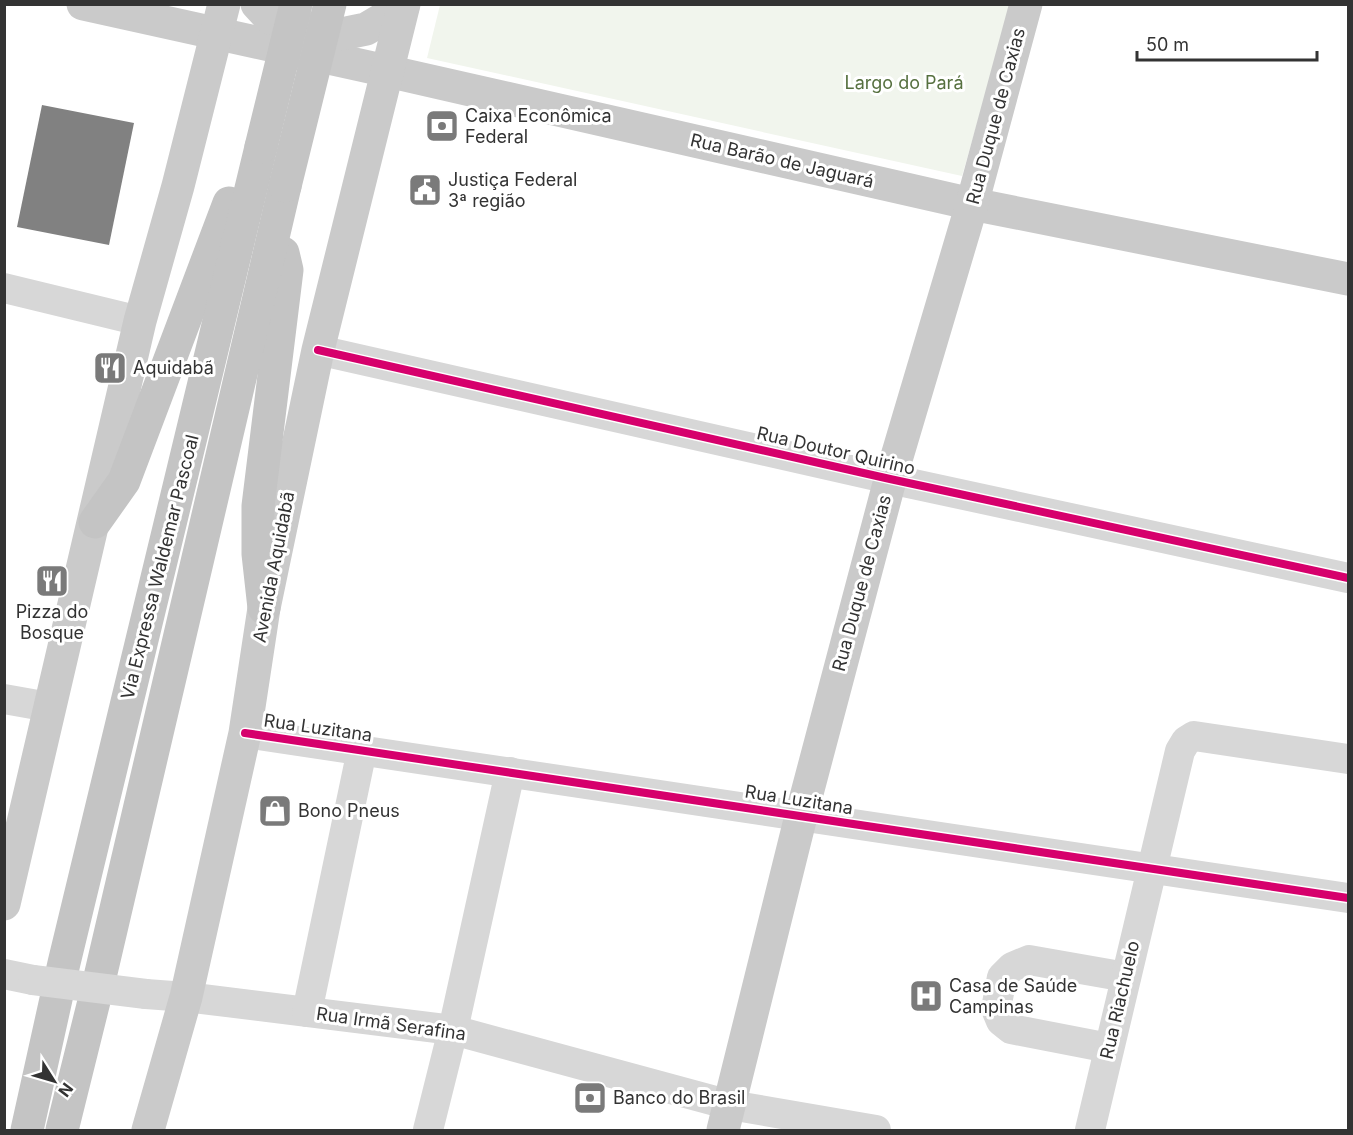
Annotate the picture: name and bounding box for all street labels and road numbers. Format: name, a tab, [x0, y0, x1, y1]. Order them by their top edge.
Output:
street label: Rua Duque de Caxias	[962, 25, 1029, 206]
street label: Rua Barão de Jaguará	[688, 129, 876, 192]
street label: Rua Doutor Quirino	[755, 422, 917, 479]
street label: Via Expressa Waldemar Pascoal	[116, 432, 203, 701]
street label: Avenida Aquidabã	[249, 490, 298, 644]
street label: Rua Duque de Caxias	[828, 492, 895, 673]
street label: Rua Luzitana	[262, 709, 374, 746]
street label: Rua Luzitana	[743, 781, 855, 818]
street label: Rua Riachuelo	[1096, 939, 1143, 1061]
street label: Rua Irmã Serafina	[315, 1003, 467, 1044]

